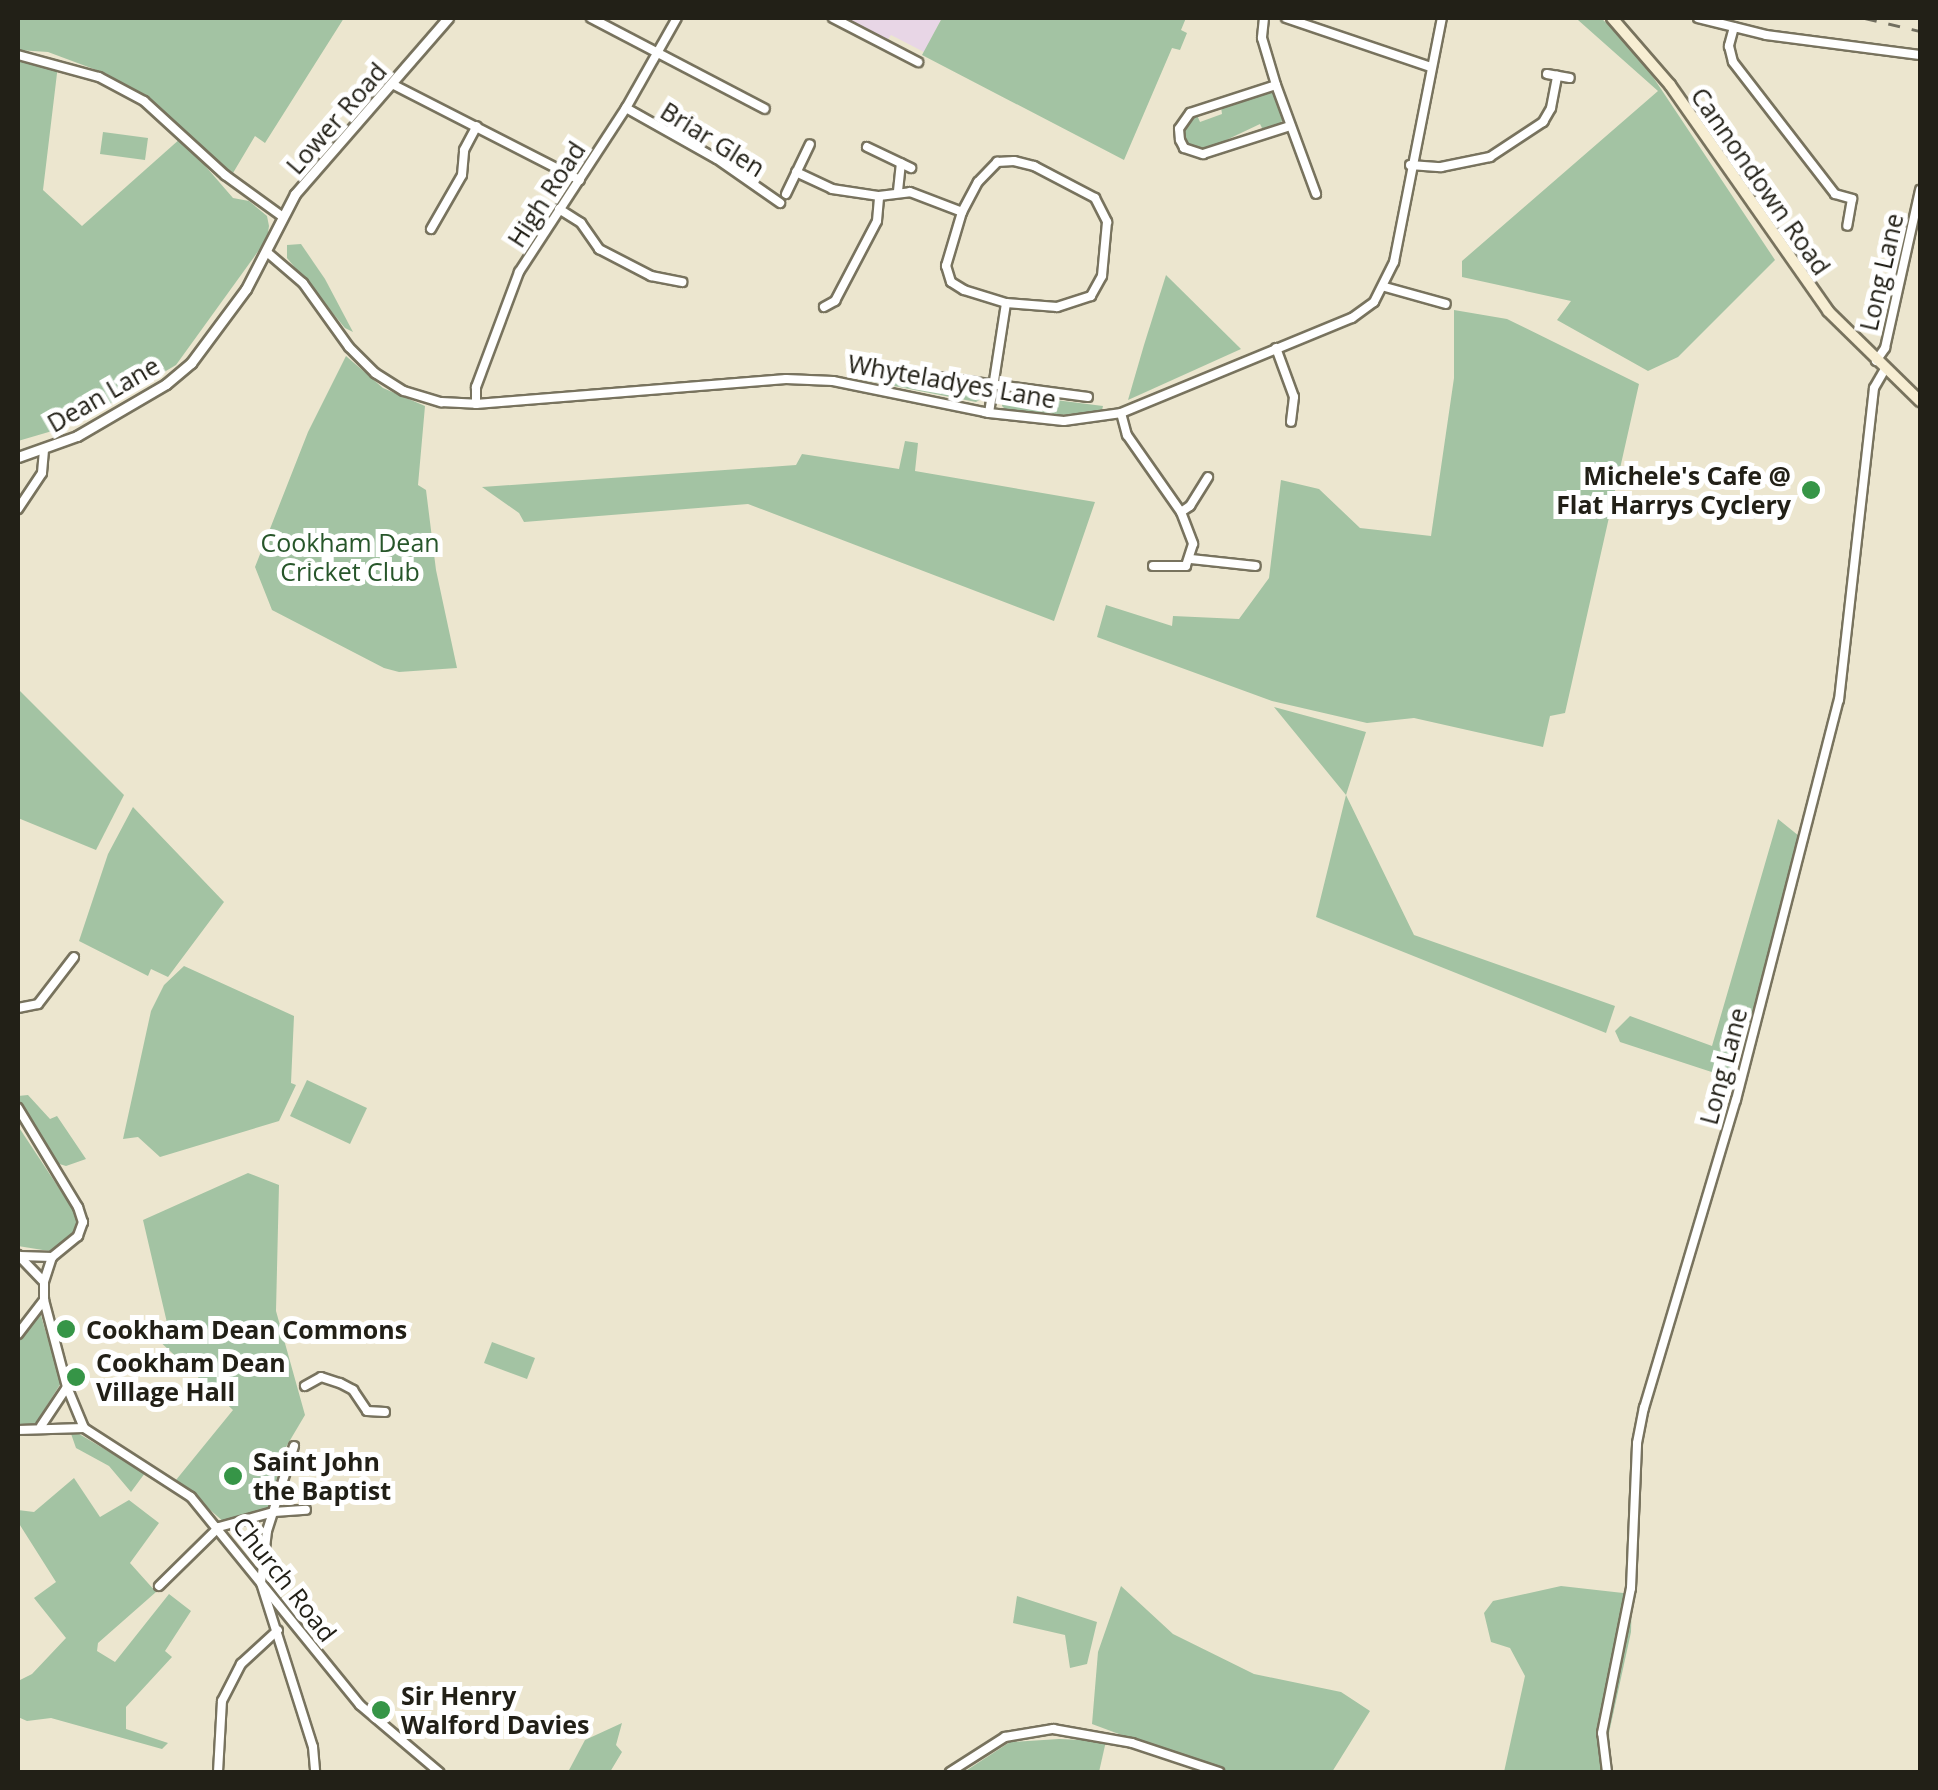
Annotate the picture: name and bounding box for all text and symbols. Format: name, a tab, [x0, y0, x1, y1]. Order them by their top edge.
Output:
street label: Lower Road	[279, 56, 393, 180]
street label: Cannondown Road	[1685, 82, 1837, 280]
street label: Briar Glen	[655, 95, 771, 183]
street label: High Road	[501, 136, 591, 252]
street label: Long Lane	[1853, 210, 1909, 334]
street label: Whyteladyes Lane	[846, 348, 1058, 414]
street label: Dean Lane	[42, 350, 164, 438]
place label: Michele's Cafe @ Flat Harrys Cyclery	[1556, 461, 1791, 520]
marker: Michele's Cafe @ Flat Harrys Cyclery	[1800, 479, 1822, 501]
park label: Cookham Dean Cricket Club	[260, 528, 440, 587]
street label: Long Lane	[1693, 1004, 1753, 1128]
place label: Cookham Dean Commons	[86, 1314, 407, 1344]
marker: Cookham Dean Commons	[55, 1318, 77, 1340]
place label: Cookham Dean Village Hall	[96, 1348, 286, 1407]
marker: Cookham Dean Village Hall	[65, 1366, 87, 1388]
place label: Saint John the Baptist	[253, 1447, 391, 1506]
marker: Saint John the Baptist	[222, 1465, 244, 1487]
street label: Church Road	[227, 1511, 343, 1647]
place label: Sir Henry Walford Davies	[401, 1681, 589, 1740]
marker: Sir Henry Walford Davies	[370, 1699, 392, 1721]

